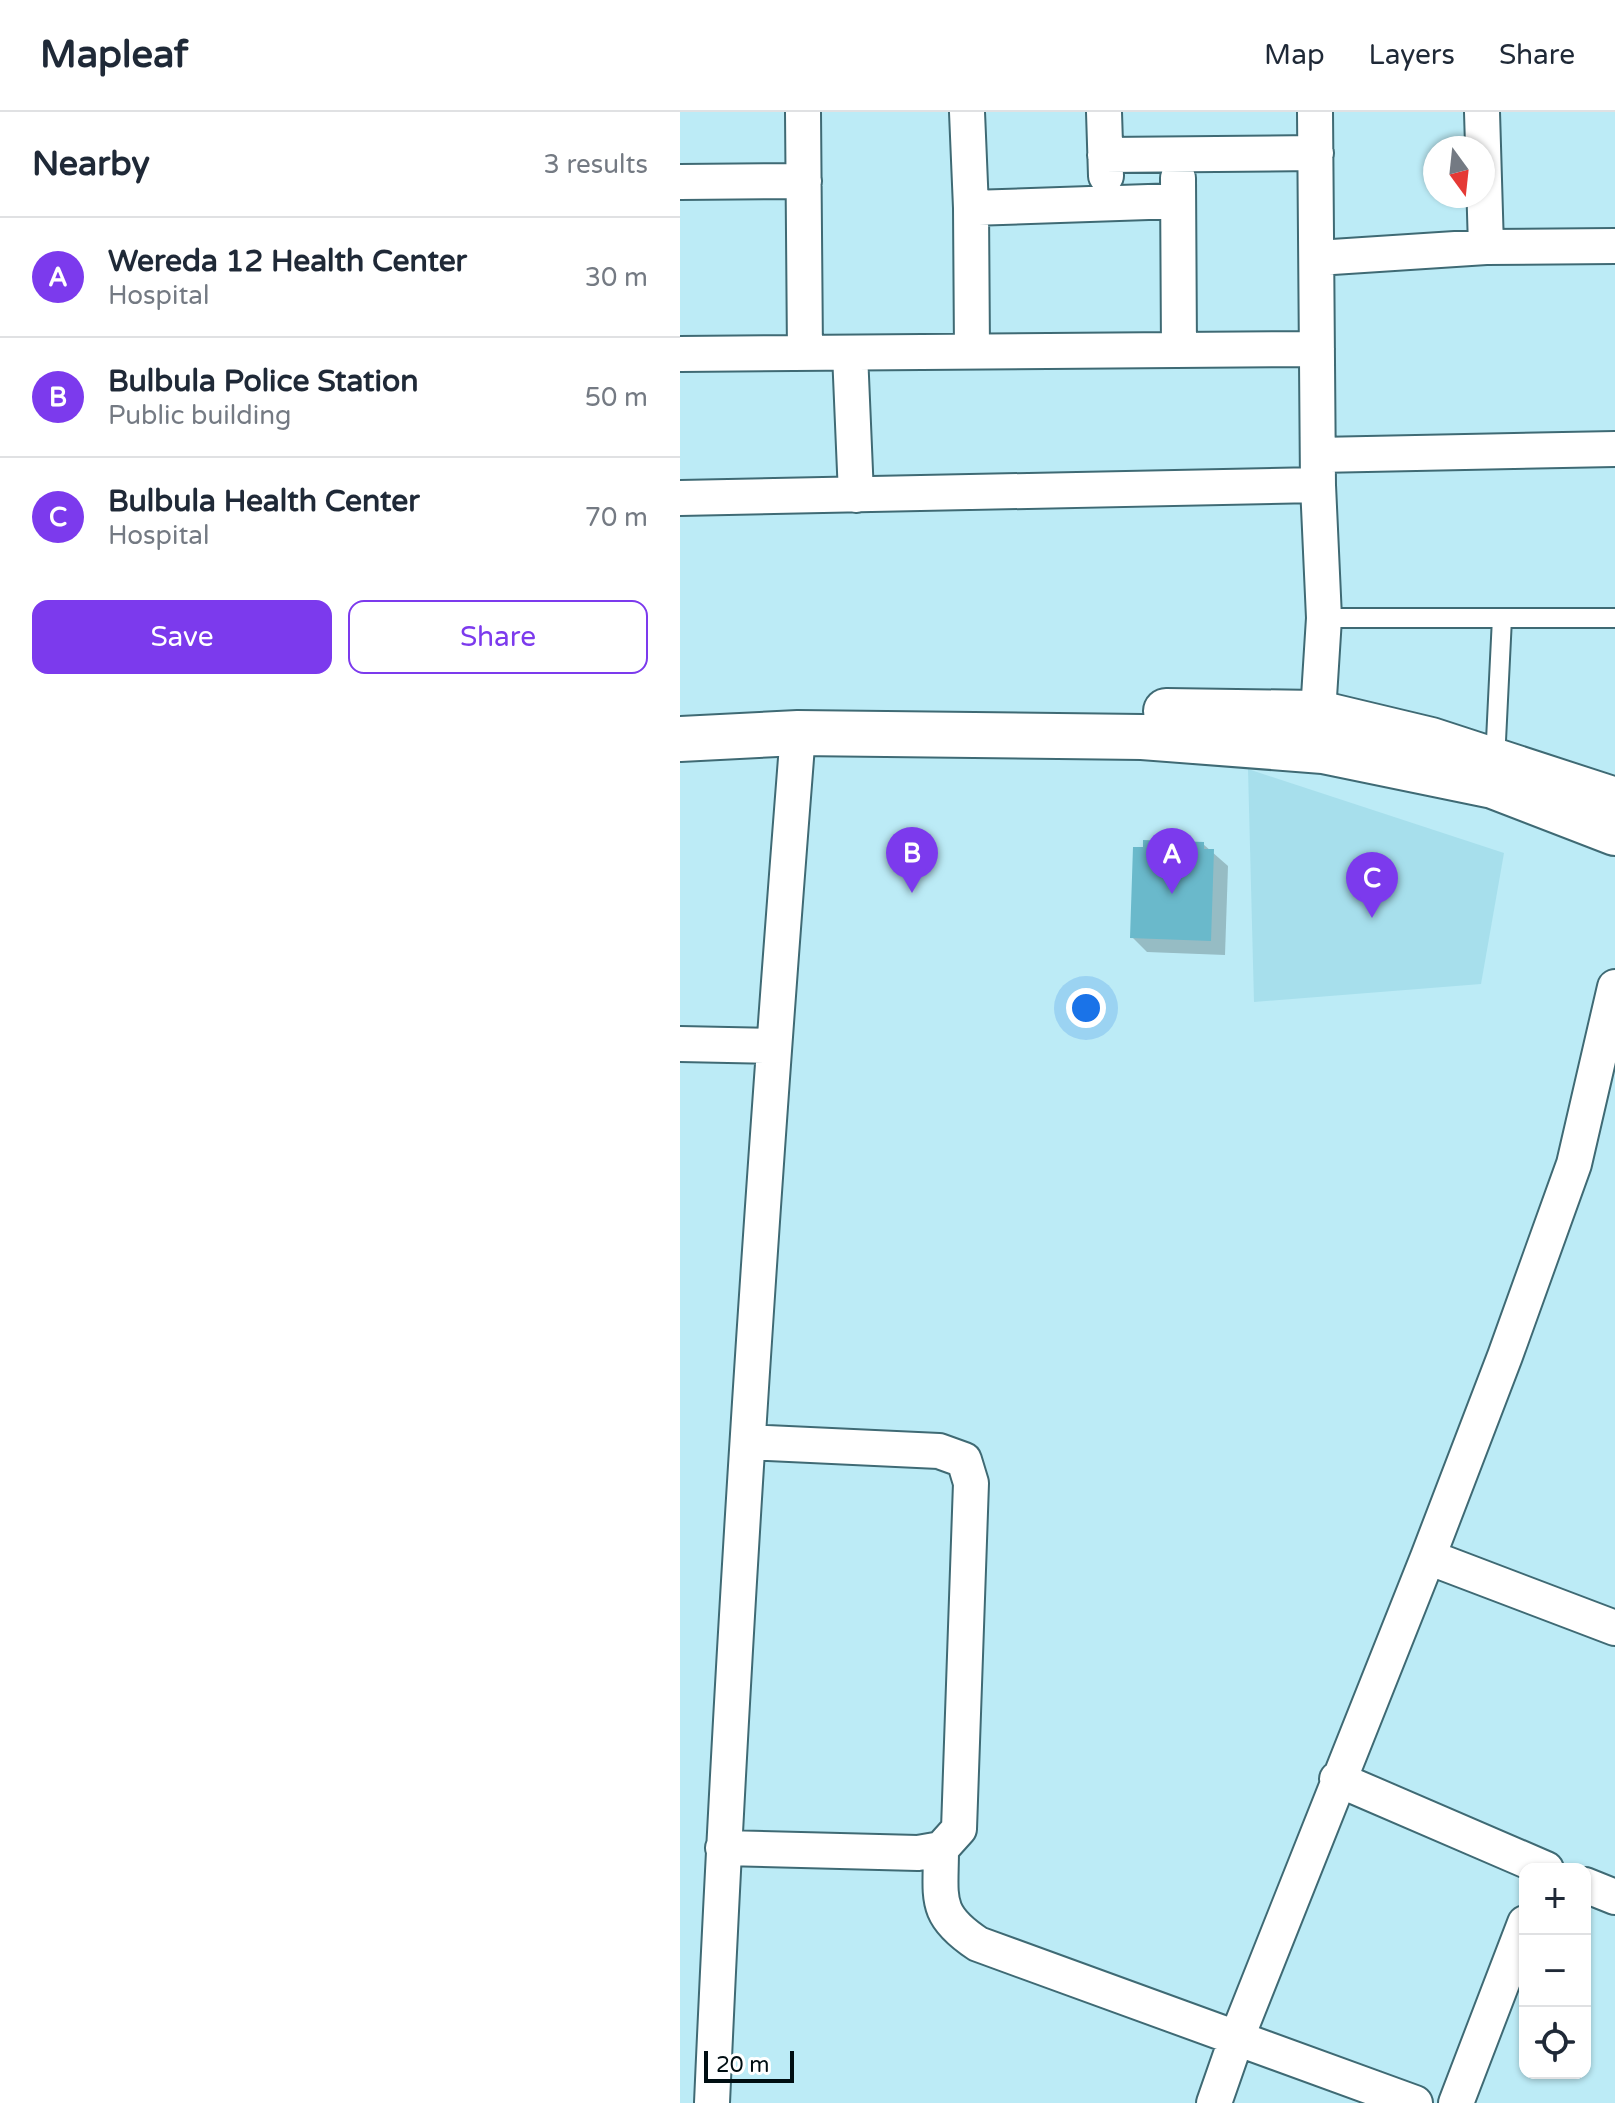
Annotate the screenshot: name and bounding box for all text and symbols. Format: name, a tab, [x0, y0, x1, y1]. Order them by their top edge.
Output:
text: Mapleaf	[40, 32, 188, 78]
text: Map	[1264, 38, 1325, 72]
text: Layers	[1369, 38, 1455, 72]
text: Share	[1499, 38, 1575, 72]
north arrow	[1423, 136, 1495, 208]
text: Nearby	[32, 144, 150, 185]
text: 3 results	[543, 149, 648, 180]
text: Wereda 12 Health Center	[108, 243, 467, 280]
text: A	[48, 262, 68, 293]
text: 30 m	[585, 262, 648, 293]
text: Hospital	[108, 280, 209, 311]
text: Bulbula Police Station	[108, 363, 418, 400]
text: B	[49, 382, 67, 413]
text: 50 m	[585, 382, 648, 413]
text: Public building	[108, 400, 291, 431]
text: Bulbula Health Center	[108, 483, 420, 520]
text: C	[49, 502, 67, 533]
text: 70 m	[585, 502, 648, 533]
text: Hospital	[108, 520, 209, 551]
button: Save	[32, 600, 332, 674]
button: Share	[348, 600, 648, 674]
pin: B	[886, 827, 938, 893]
pin: A	[1146, 828, 1198, 894]
pin: C	[1346, 852, 1398, 918]
your location	[1066, 988, 1106, 1028]
map controls	[1519, 1863, 1591, 2079]
button: +	[1519, 1863, 1591, 1935]
button: −	[1519, 1935, 1591, 2007]
button: locate	[1519, 2007, 1591, 2079]
scale bar	[704, 2047, 794, 2083]
text: 20 m	[716, 2052, 770, 2078]

